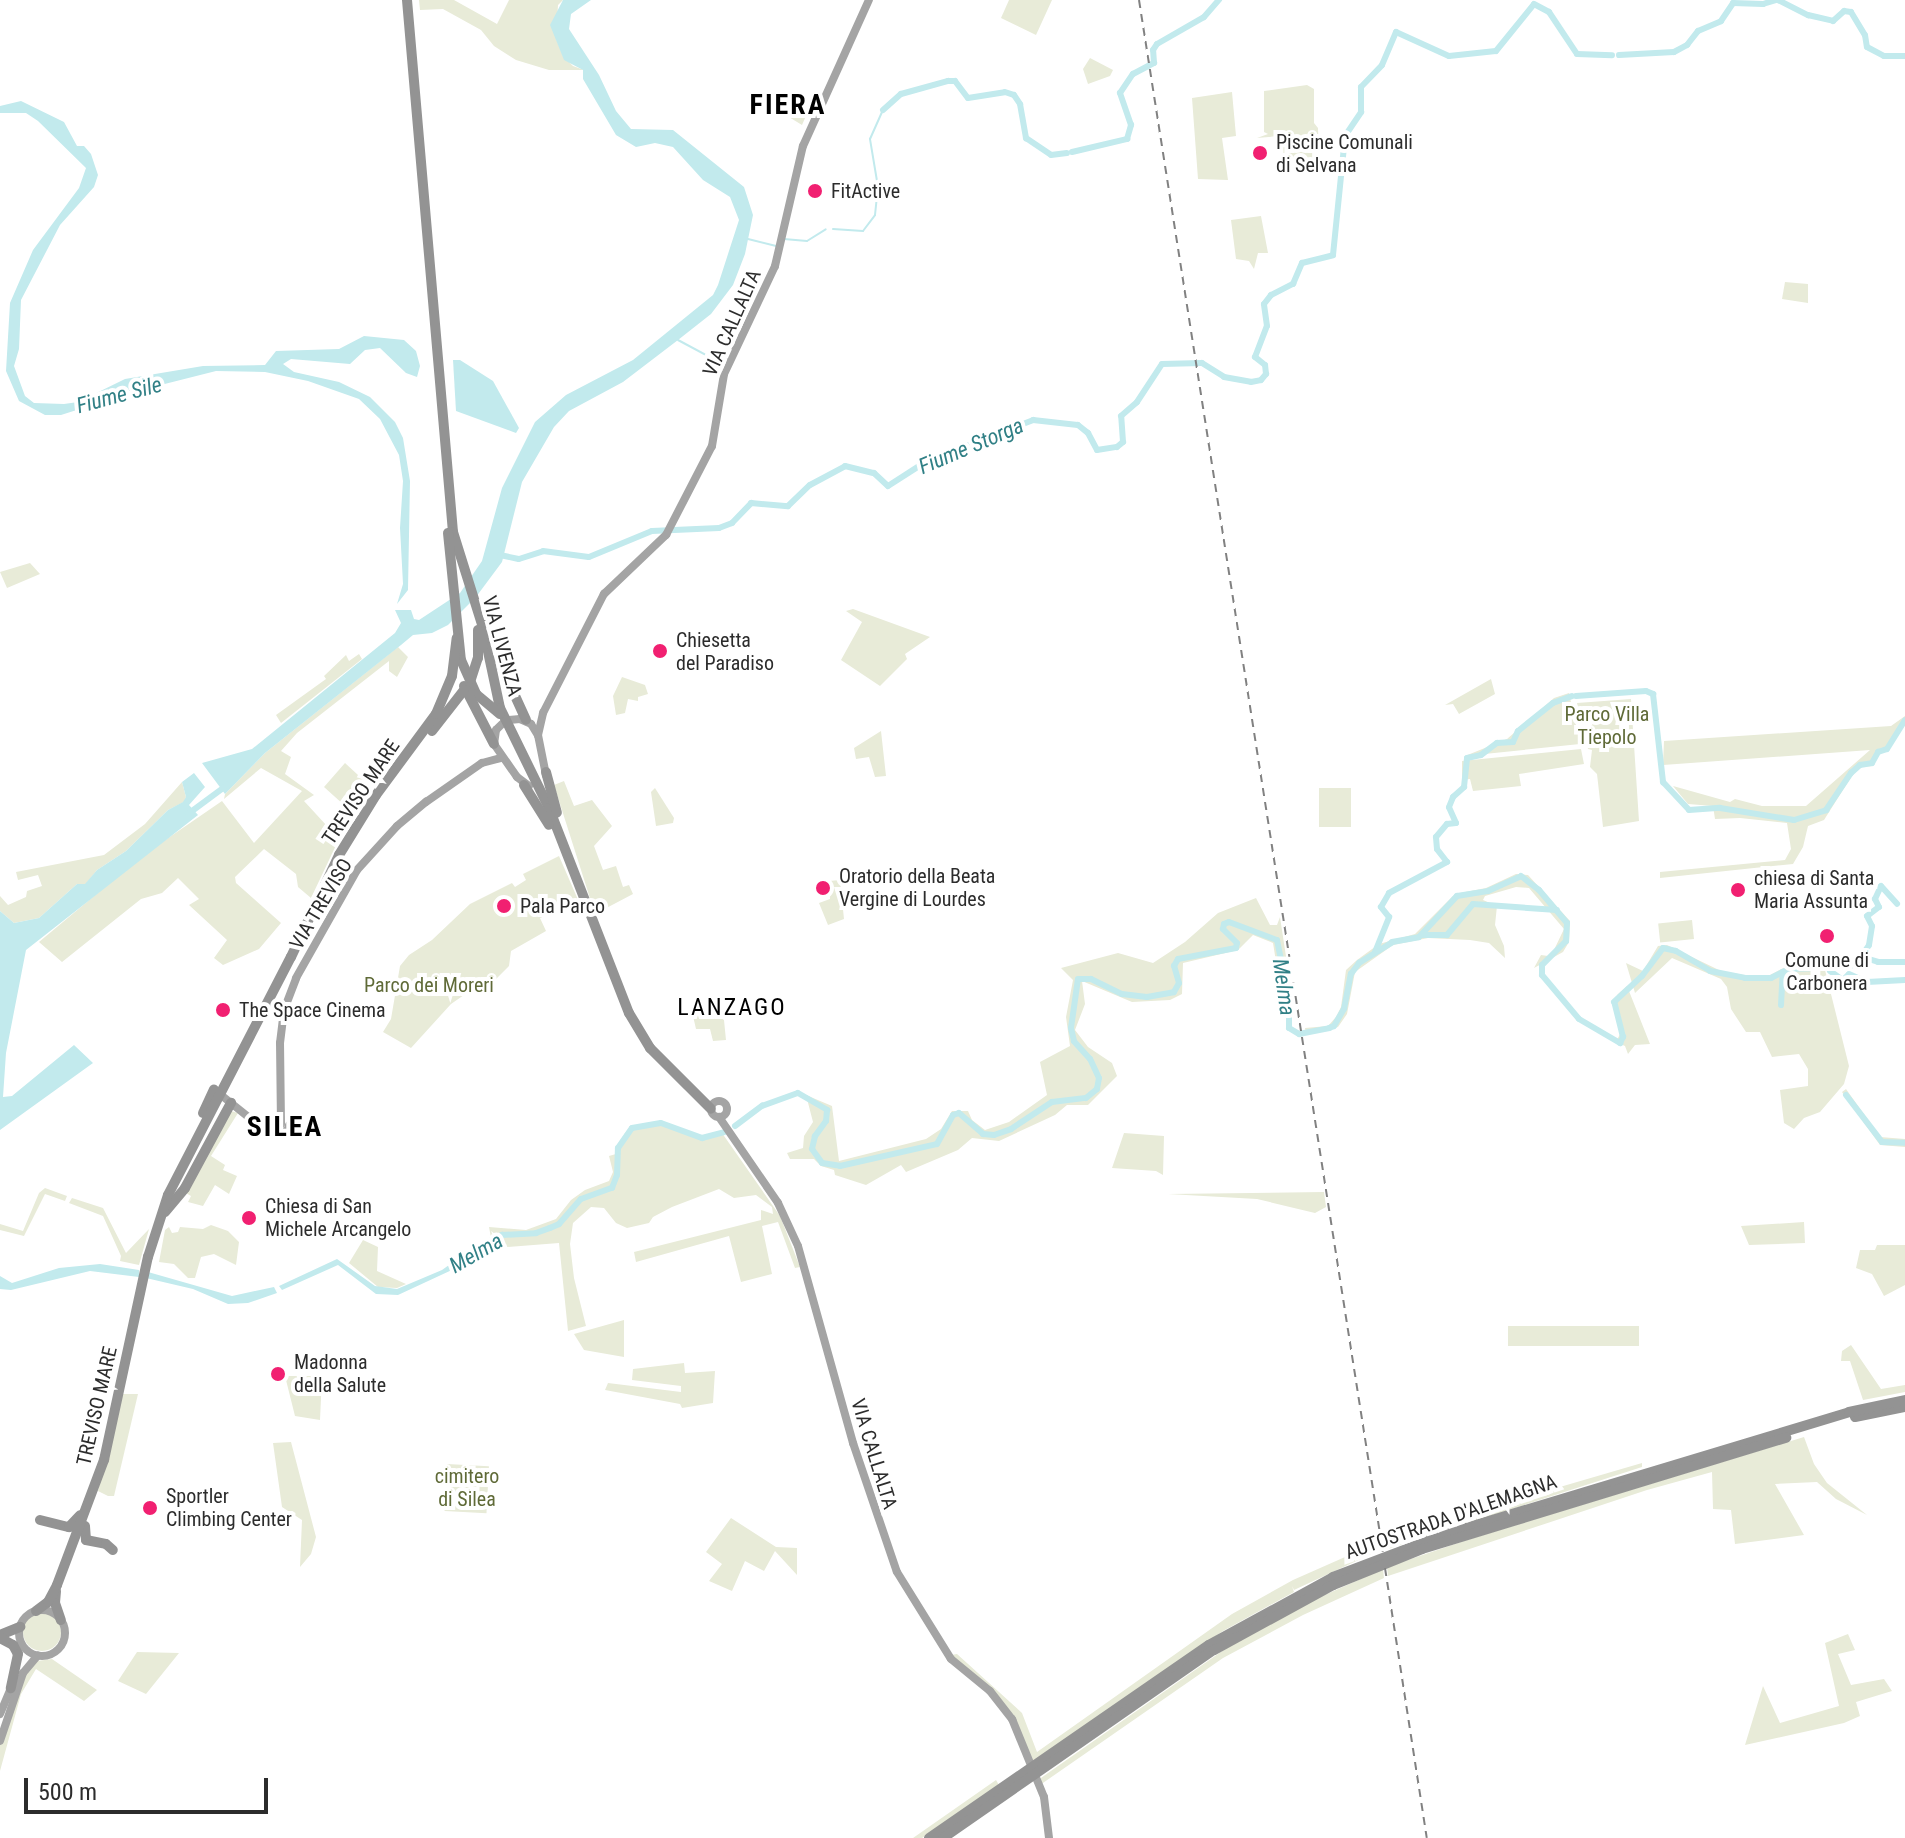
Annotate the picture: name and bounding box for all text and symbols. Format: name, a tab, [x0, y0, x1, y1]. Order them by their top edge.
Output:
district label: FIERA	[750, 88, 826, 122]
place label: Piscine Comunali di Selvana	[1276, 130, 1413, 177]
marker: Piscine Comunali di Selvana	[1251, 144, 1269, 162]
place label: FitActive	[831, 179, 900, 203]
marker: FitActive	[806, 182, 824, 200]
street label: VIA CALLALTA	[698, 266, 766, 380]
water label: Fiume Sile	[73, 371, 165, 419]
water label: Fiume Storga	[915, 412, 1027, 480]
street label: VIA LIVENZA	[477, 593, 527, 699]
place label: Chiesetta del Paradiso	[676, 628, 774, 675]
marker: Chiesetta del Paradiso	[651, 642, 669, 660]
park label: Parco Villa Tiepolo	[1565, 703, 1649, 750]
street label: TREVISO MARE	[317, 735, 405, 849]
street label: VIA TREVISO	[284, 854, 358, 954]
place label: Oratorio della Beata Vergine di Lourdes	[839, 864, 995, 911]
place label: chiesa di Santa Maria Assunta	[1754, 866, 1874, 913]
marker: Oratorio della Beata Vergine di Lourdes	[814, 879, 832, 897]
marker: chiesa di Santa Maria Assunta	[1729, 881, 1747, 899]
place label: Pala Parco	[520, 894, 605, 918]
marker: Pala Parco	[495, 897, 513, 915]
marker: Comune di Carbonera	[1818, 927, 1836, 945]
place label: Comune di Carbonera	[1785, 948, 1869, 995]
water label: Melma	[1267, 957, 1301, 1017]
park label: Parco dei Moreri	[364, 973, 494, 997]
district label: LANZAGO	[677, 994, 787, 1022]
place label: The Space Cinema	[239, 998, 386, 1022]
marker: The Space Cinema	[214, 1001, 232, 1019]
district label: SILEA	[247, 1110, 323, 1144]
place label: Chiesa di San Michele Arcangelo	[265, 1194, 411, 1241]
marker: Chiesa di San Michele Arcangelo	[240, 1209, 258, 1227]
water label: Melma	[445, 1227, 507, 1279]
street label: TREVISO MARE	[72, 1344, 122, 1468]
place label: Madonna della Salute	[294, 1350, 386, 1397]
marker: Madonna della Salute	[269, 1365, 287, 1383]
street label: VIA CALLALTA	[846, 1396, 902, 1512]
park label: cimitero di Silea	[435, 1465, 499, 1512]
street label: AUTOSTRADA D'ALEMAGNA	[1342, 1469, 1560, 1565]
place label: Sportler Climbing Center	[166, 1484, 292, 1531]
marker: Sportler Climbing Center	[141, 1499, 159, 1517]
scale bar	[28, 1762, 272, 1812]
text: 500 m	[38, 1778, 97, 1806]

